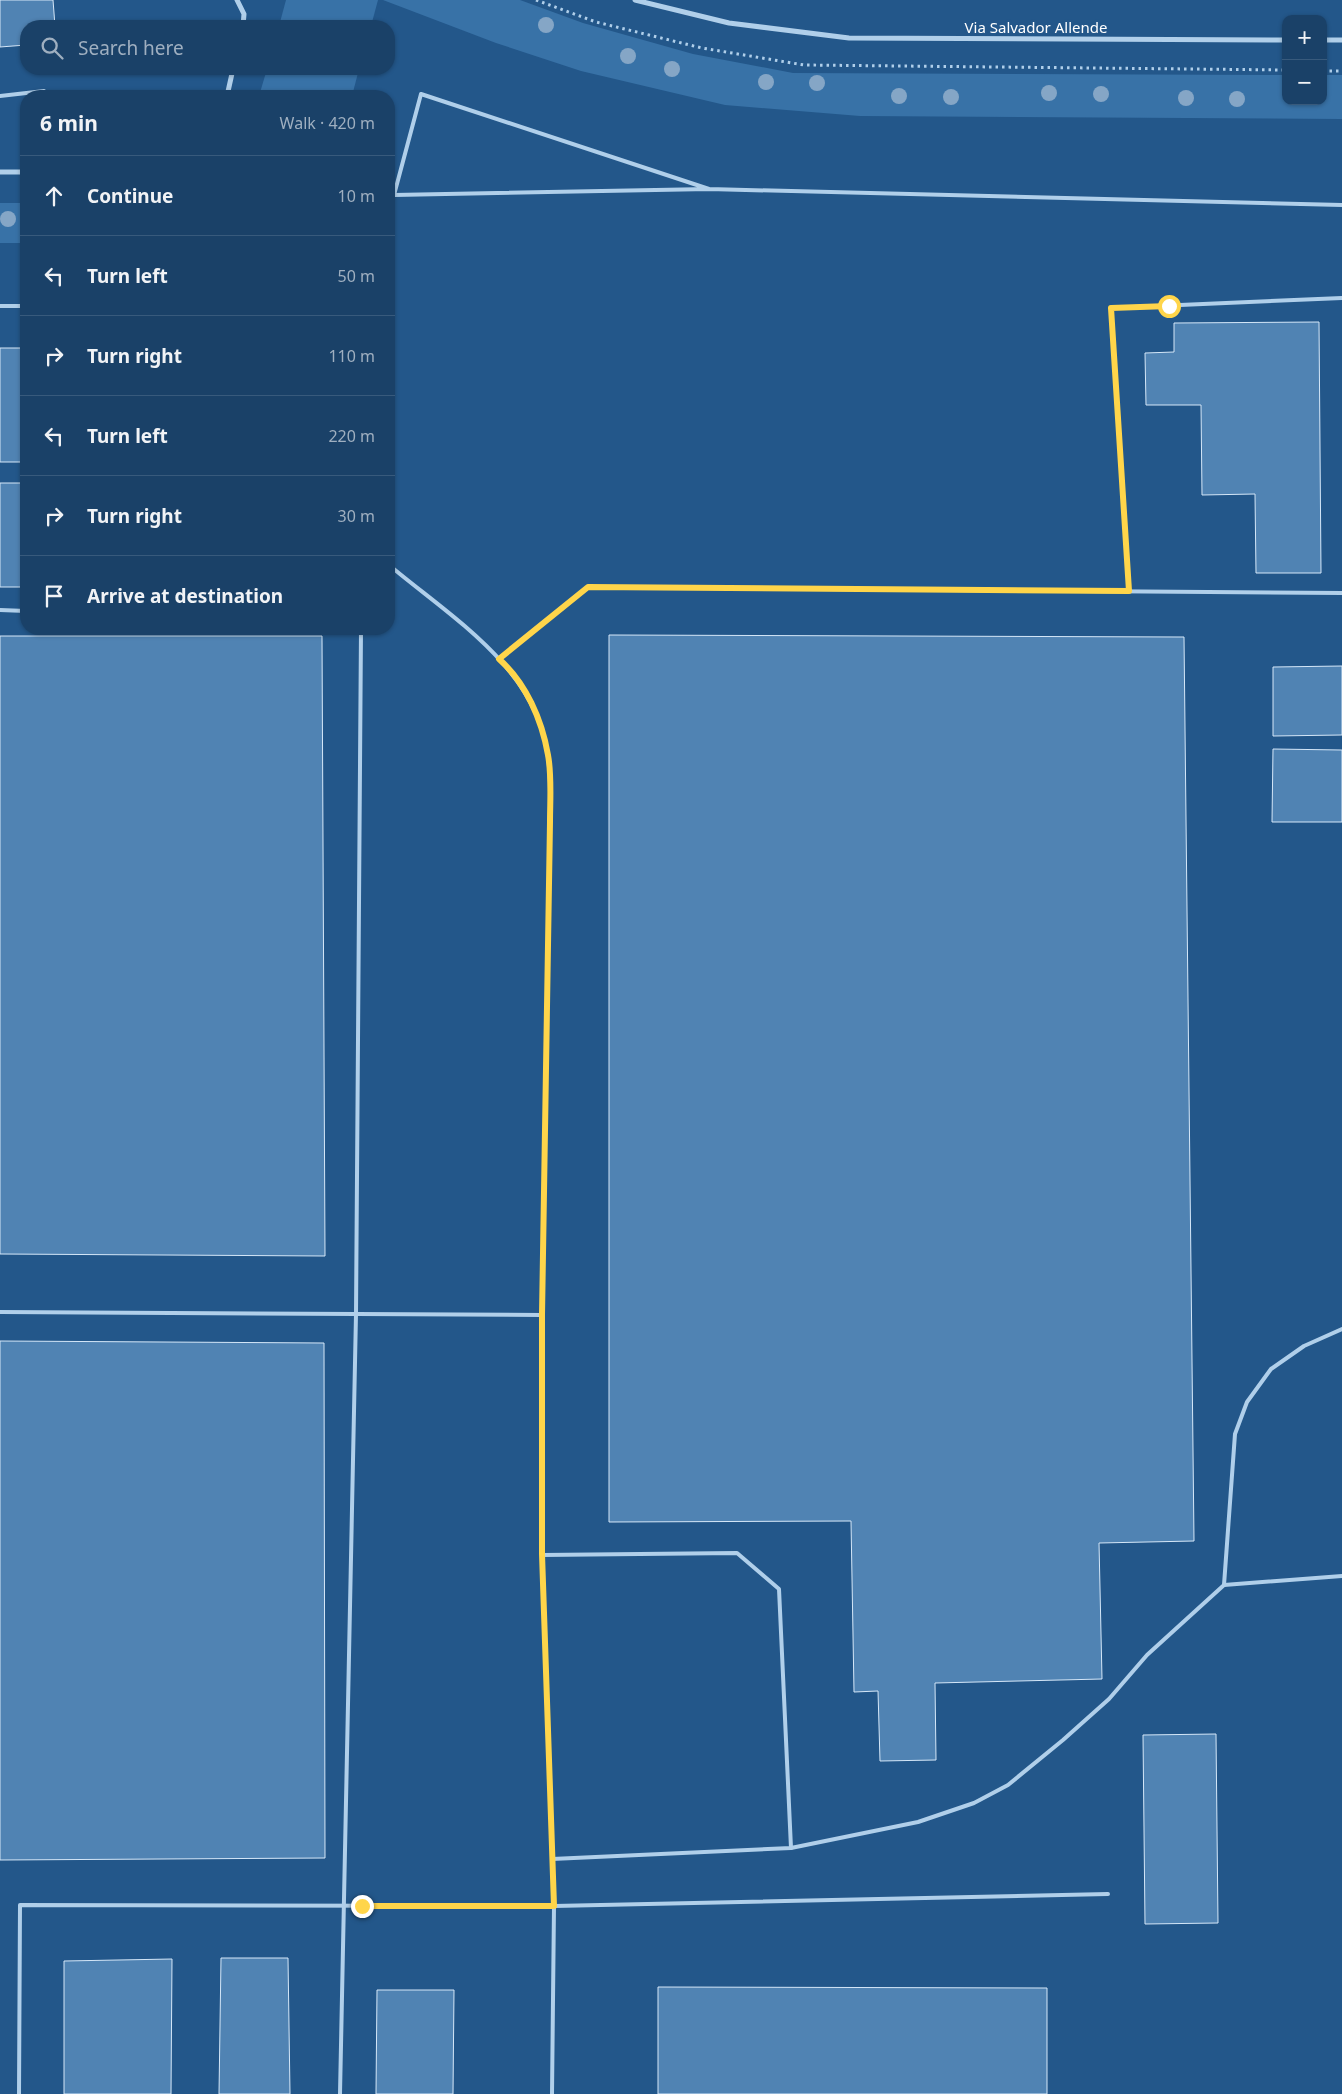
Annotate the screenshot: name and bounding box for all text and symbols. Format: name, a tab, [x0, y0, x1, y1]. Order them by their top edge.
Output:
map controls	[1282, 15, 1327, 105]
button: +	[1282, 15, 1327, 60]
street label: Via Salvador Allende	[965, 17, 1107, 37]
search box	[20, 20, 395, 75]
icon: search	[38, 34, 66, 62]
text: Search here	[78, 35, 184, 61]
button: −	[1282, 60, 1327, 105]
text: 6 min	[40, 109, 98, 137]
text: Walk · 420 m	[280, 112, 375, 134]
icon: ahead	[40, 182, 68, 210]
text: Continue	[87, 183, 173, 209]
text: 10 m	[338, 185, 375, 207]
icon: left	[40, 262, 68, 290]
text: Turn left	[87, 263, 168, 289]
text: 50 m	[338, 265, 375, 287]
route start	[1158, 295, 1181, 318]
icon: right	[40, 342, 68, 370]
text: Turn right	[87, 343, 182, 369]
text: 110 m	[328, 345, 375, 367]
icon: left	[40, 422, 68, 450]
text: Turn left	[87, 423, 168, 449]
text: 220 m	[328, 425, 375, 447]
icon: right	[40, 502, 68, 530]
text: Turn right	[87, 503, 182, 529]
text: 30 m	[338, 505, 375, 527]
icon: arrive	[40, 582, 68, 610]
text: Arrive at destination	[87, 583, 283, 609]
route end	[351, 1895, 374, 1918]

